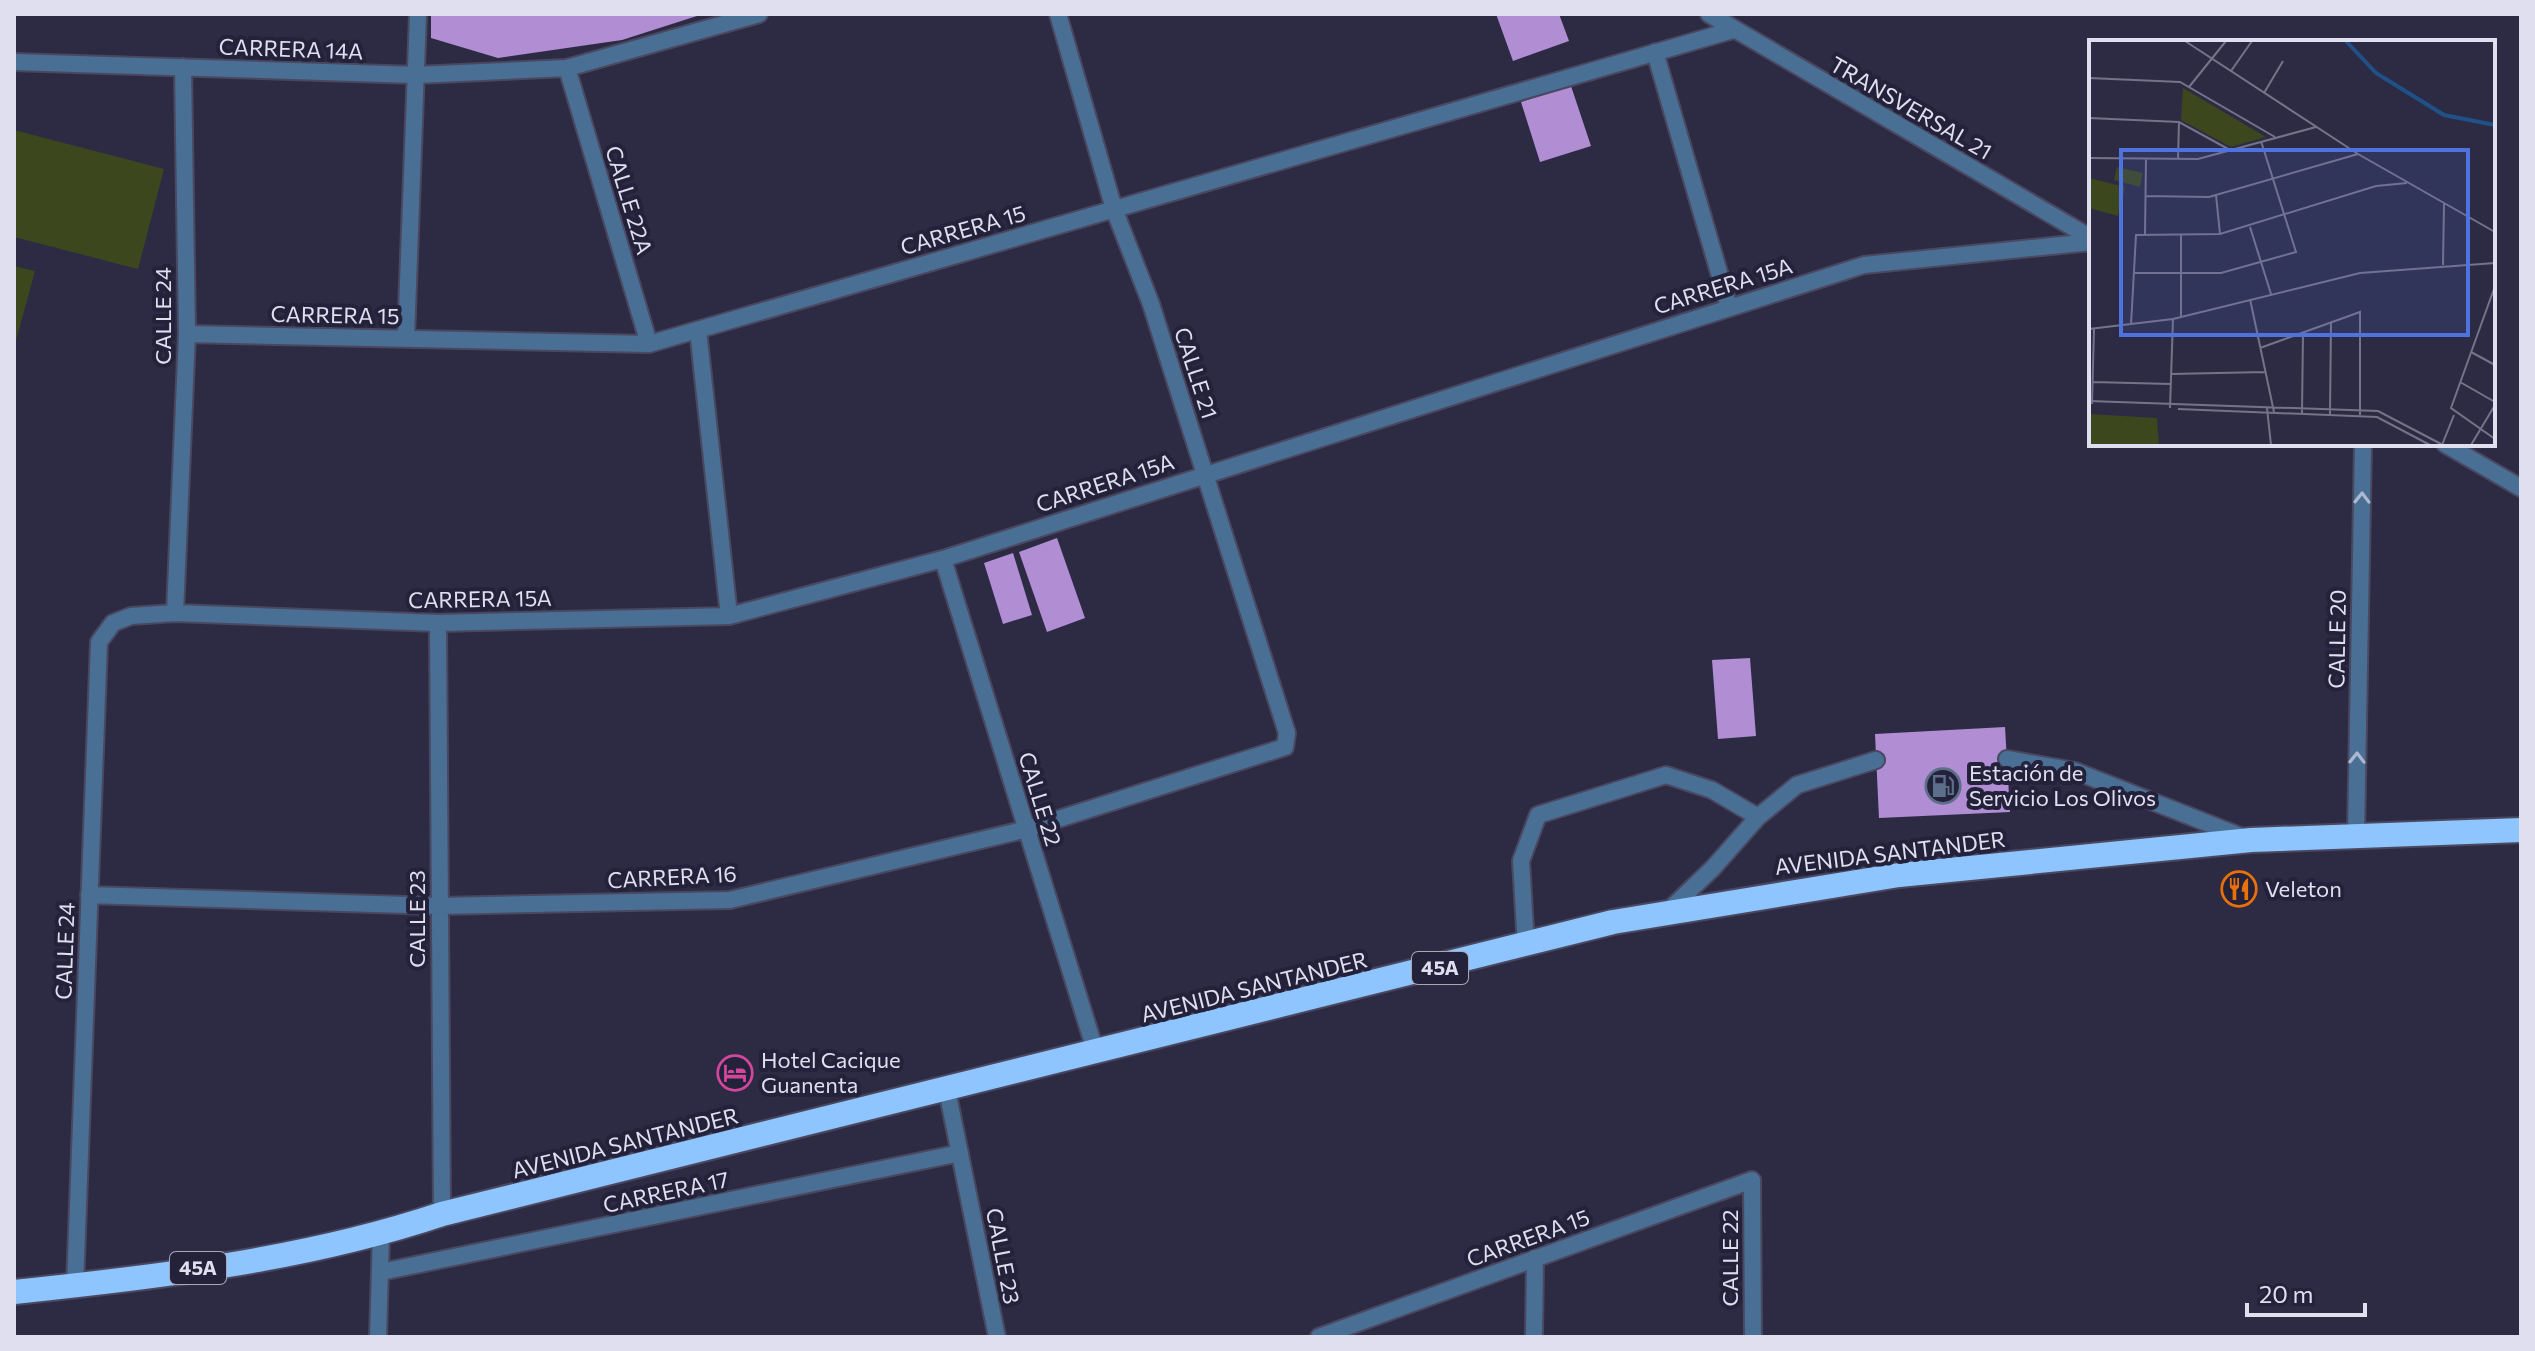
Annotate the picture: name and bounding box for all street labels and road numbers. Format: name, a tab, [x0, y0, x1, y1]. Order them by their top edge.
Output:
street label: CARRERA 14A	[218, 32, 364, 65]
street label: TRANSVERSAL 21	[1825, 50, 1997, 165]
street label: CALLE 22A	[600, 142, 659, 257]
street label: CARRERA 15	[897, 199, 1029, 260]
street label: CARRERA 15A	[1650, 252, 1795, 319]
street label: CALLE 24	[149, 267, 176, 365]
street label: CARRERA 15	[270, 300, 400, 329]
street label: CALLE 21	[1169, 324, 1224, 422]
street label: CARRERA 15A	[1032, 447, 1177, 518]
street label: CARRERA 15A	[408, 584, 552, 613]
street label: CALLE 20	[2322, 589, 2351, 689]
street label: CALLE 22	[1013, 748, 1068, 849]
street label: AVENIDA SANTANDER	[1773, 825, 2007, 880]
street label: CARRERA 16	[607, 860, 737, 893]
street label: CALLE 23	[403, 870, 430, 968]
street label: CALLE 24	[49, 902, 80, 1000]
street label: AVENIDA SANTANDER	[1138, 945, 1370, 1028]
road number: 45A	[1412, 952, 1468, 984]
street label: AVENIDA SANTANDER	[509, 1101, 741, 1184]
street label: CARRERA 17	[601, 1165, 731, 1218]
street label: CARRERA 15	[1463, 1203, 1593, 1272]
street label: CALLE 23	[981, 1205, 1026, 1306]
street label: CALLE 22	[1716, 1209, 1743, 1307]
road number: 45A	[170, 1252, 226, 1284]

